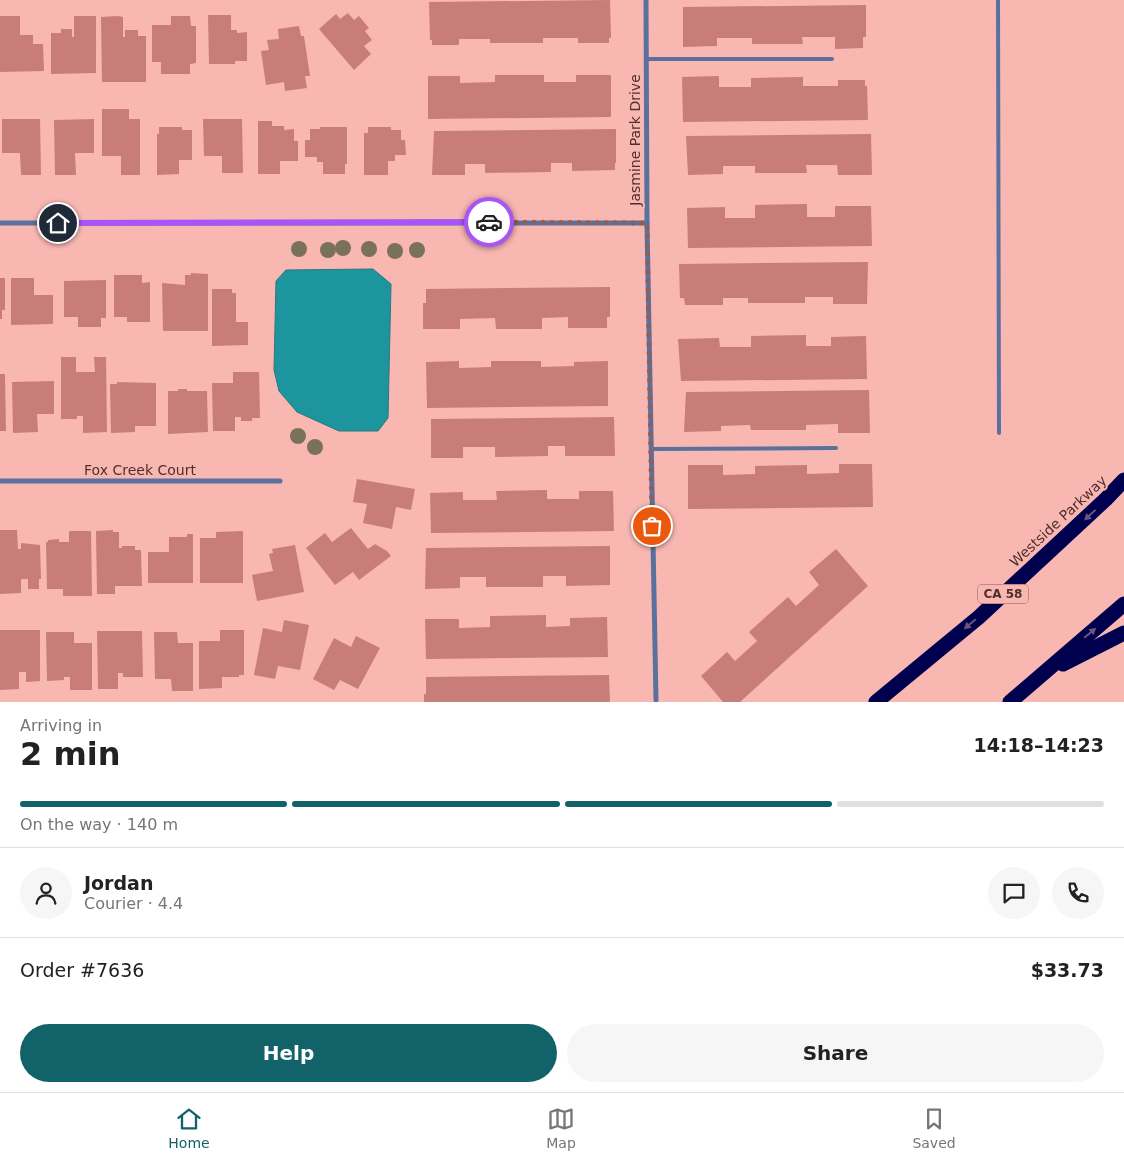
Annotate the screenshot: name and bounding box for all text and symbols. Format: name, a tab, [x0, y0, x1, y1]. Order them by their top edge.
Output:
street label: Jasmine Park Drive	[627, 74, 643, 207]
courier	[464, 197, 514, 247]
pin	[37, 202, 79, 244]
icon: car	[475, 208, 503, 236]
icon: home	[44, 209, 72, 237]
street label: Fox Creek Court	[84, 462, 196, 478]
street label: Westside Parkway	[1006, 472, 1110, 570]
pin	[631, 505, 673, 547]
one-way arrow	[1084, 509, 1096, 520]
icon: bag	[638, 512, 666, 540]
road number: CA 58	[978, 584, 1028, 604]
one-way arrow	[964, 619, 977, 630]
one-way arrow	[1084, 628, 1097, 639]
text: Arriving in	[20, 716, 102, 735]
text: 14:18–14:23	[974, 734, 1104, 756]
text: 2 min	[20, 735, 121, 773]
text: On the way · 140 m	[20, 815, 178, 834]
button: person	[20, 867, 72, 919]
button: chat	[988, 867, 1040, 919]
button: phone	[1052, 867, 1104, 919]
text: Jordan	[84, 872, 153, 894]
text: Courier · 4.4	[84, 894, 183, 913]
text: Order #7636	[20, 959, 144, 981]
text: $33.73	[1031, 959, 1104, 981]
button: Help	[20, 1024, 557, 1082]
button: Share	[567, 1024, 1104, 1082]
tab: Home	[168, 1105, 210, 1151]
tab: Map	[546, 1105, 576, 1151]
tab: Saved	[912, 1105, 956, 1151]

